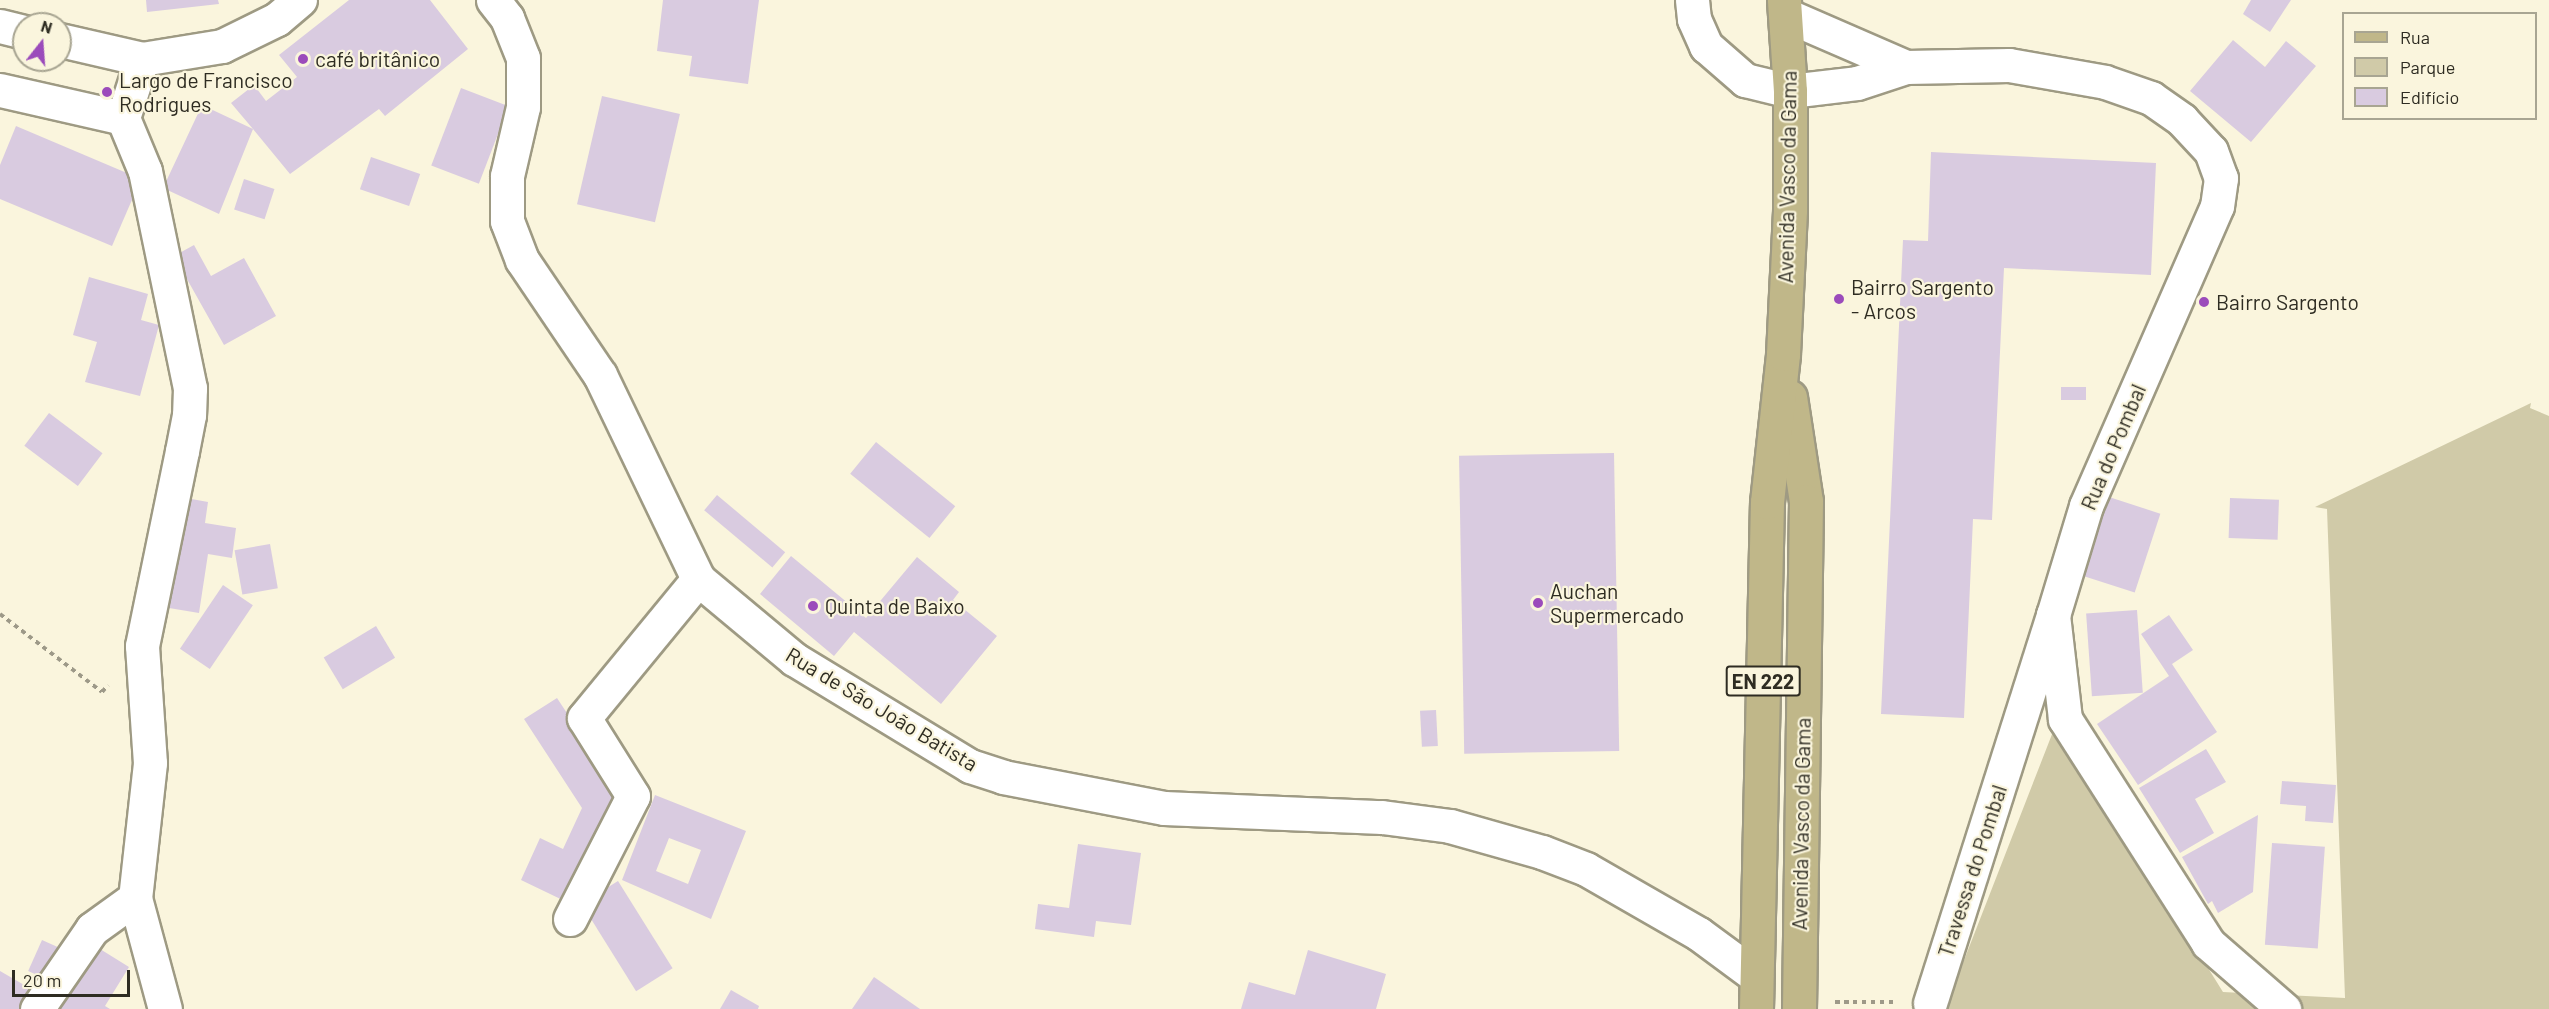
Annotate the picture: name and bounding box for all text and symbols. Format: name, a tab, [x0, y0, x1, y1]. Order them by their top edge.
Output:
north arrow	[12, 12, 72, 72]
legend	[2342, 12, 2537, 120]
text: N	[39, 16, 55, 37]
text: Rua	[2400, 26, 2430, 48]
place label: café britânico	[315, 46, 440, 72]
marker: café britânico	[296, 52, 310, 66]
text: Parque	[2400, 56, 2455, 78]
place label: Largo de Francisco Rodrigues	[119, 67, 293, 117]
street label: Avenida Vasco da Gama	[1773, 70, 1801, 284]
marker: Largo de Francisco Rodrigues	[100, 85, 114, 99]
text: Edifício	[2400, 86, 2459, 108]
place label: Bairro Sargento - Arcos	[1851, 274, 1994, 324]
place label: Bairro Sargento	[2216, 289, 2359, 315]
marker: Bairro Sargento - Arcos	[1832, 292, 1846, 306]
marker: Bairro Sargento	[2197, 295, 2211, 309]
street label: Rua do Pombal	[2075, 380, 2151, 514]
place label: Auchan Supermercado	[1550, 578, 1684, 628]
place label: Quinta de Baixo	[825, 593, 965, 619]
marker: Auchan Supermercado	[1531, 596, 1545, 610]
marker: Quinta de Baixo	[806, 599, 820, 613]
street label: Rua de São João Batista	[782, 642, 982, 776]
road number: EN 222	[1726, 664, 1800, 698]
street label: Avenida Vasco da Gama	[1787, 717, 1815, 931]
street label: Travessa do Pombal	[1932, 782, 2012, 960]
scale bar	[15, 958, 134, 996]
text: 20 m	[23, 969, 61, 991]

